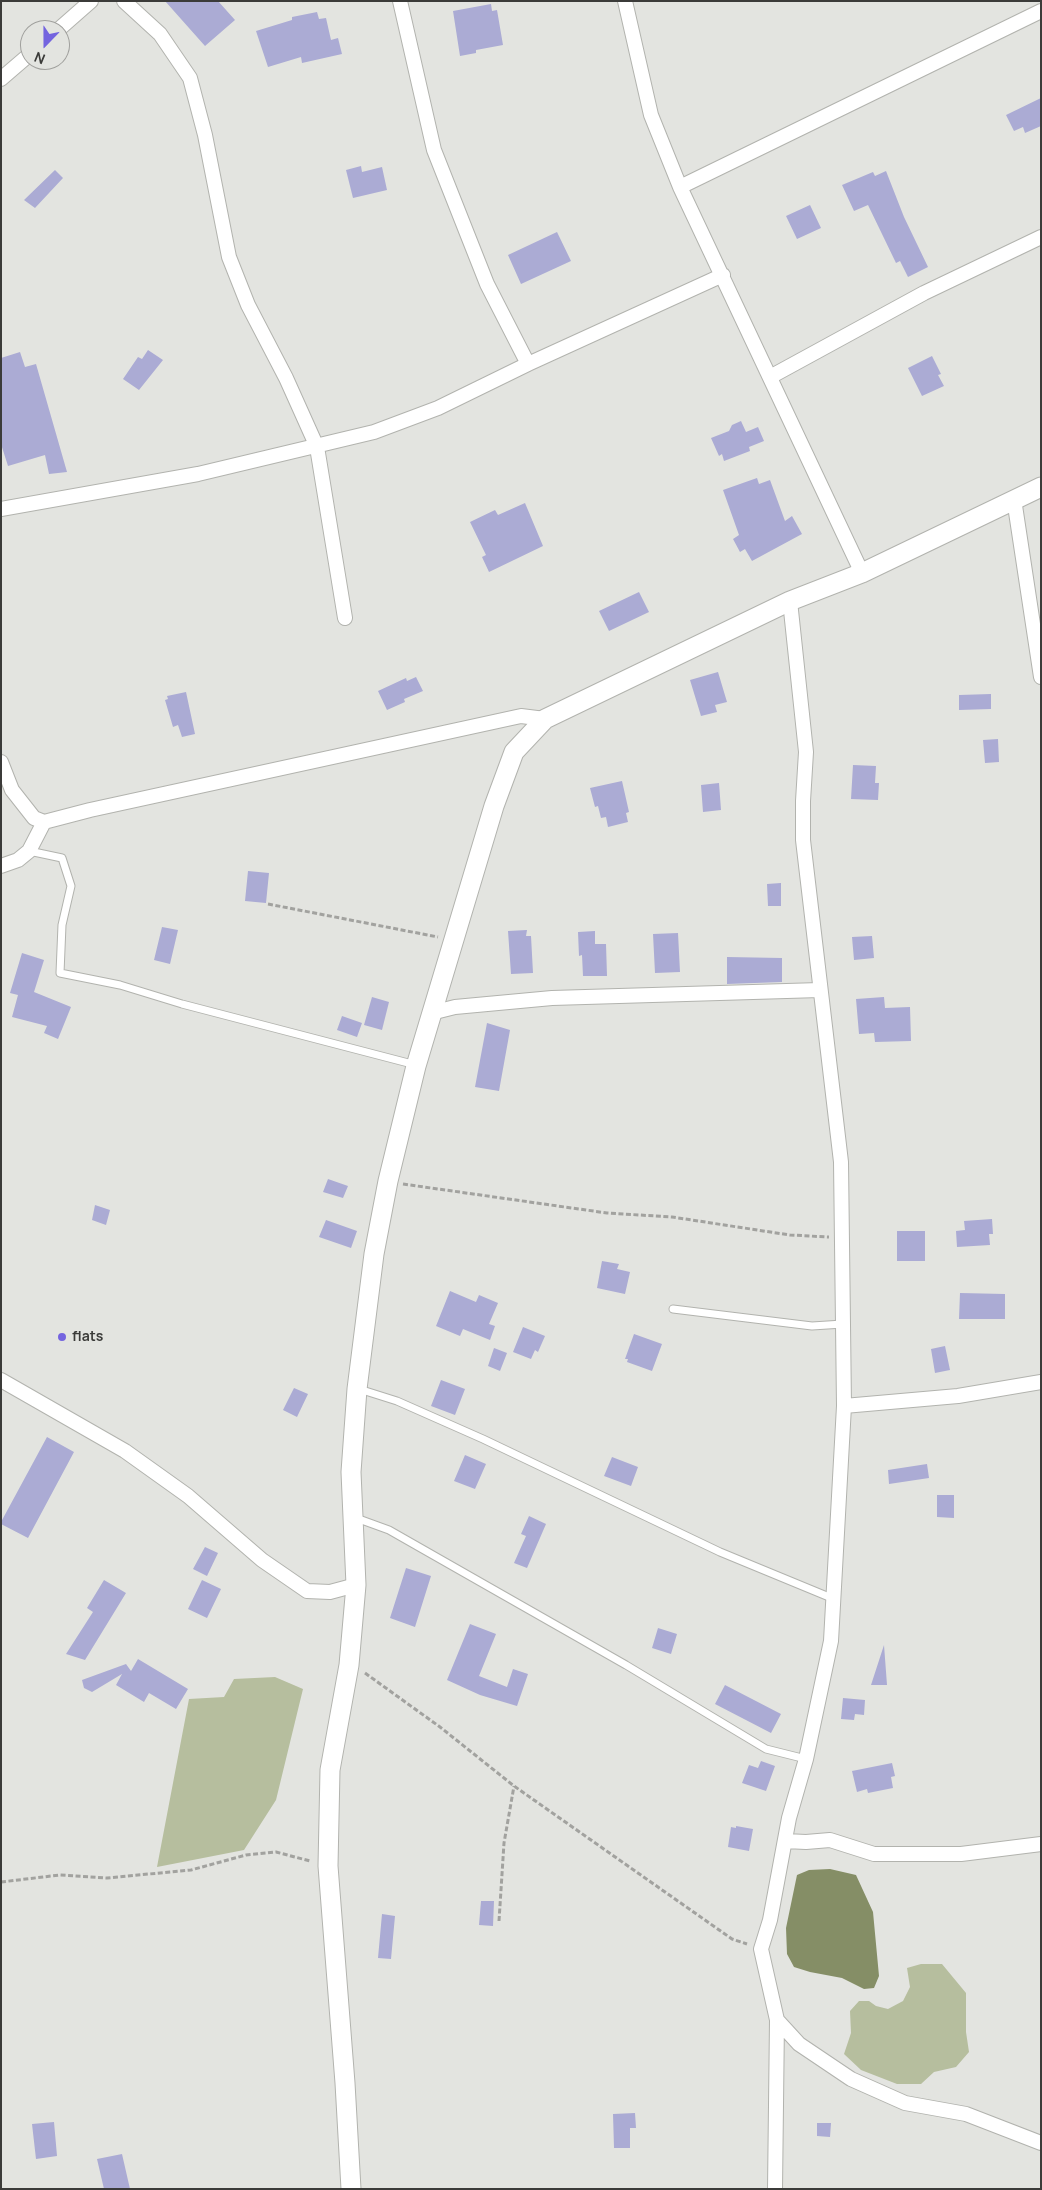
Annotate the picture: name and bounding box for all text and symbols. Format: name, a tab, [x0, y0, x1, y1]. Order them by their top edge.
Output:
north arrow	[20, 20, 70, 70]
text: N	[31, 48, 48, 69]
place label: flats	[72, 1329, 103, 1345]
marker: flats	[56, 1331, 68, 1343]

